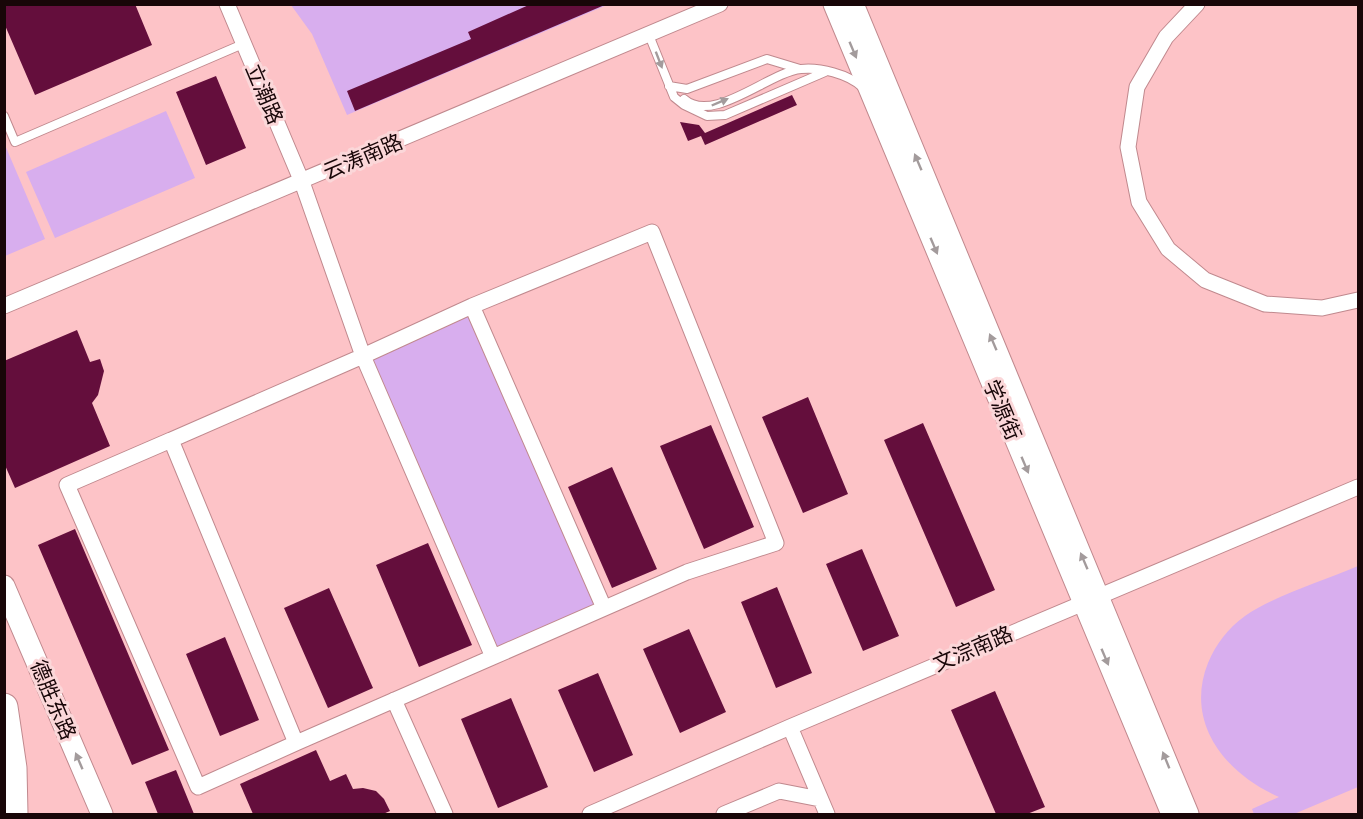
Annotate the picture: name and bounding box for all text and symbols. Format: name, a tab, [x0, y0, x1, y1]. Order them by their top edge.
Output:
one-way arrow	[848, 41, 858, 59]
one-way arrow	[655, 51, 664, 69]
street label: 立潮路	[241, 60, 288, 128]
one-way arrow	[711, 97, 729, 107]
street label: 云涛南路	[319, 129, 406, 184]
one-way arrow	[913, 152, 923, 170]
one-way arrow	[930, 237, 939, 255]
one-way arrow	[988, 332, 998, 350]
street label: 学源街	[979, 376, 1026, 444]
one-way arrow	[1021, 456, 1030, 474]
one-way arrow	[1079, 551, 1089, 569]
street label: 文淙南路	[929, 621, 1016, 676]
one-way arrow	[1100, 649, 1110, 667]
street label: 德胜东路	[26, 656, 81, 743]
one-way arrow	[74, 751, 84, 769]
one-way arrow	[1161, 751, 1171, 769]

